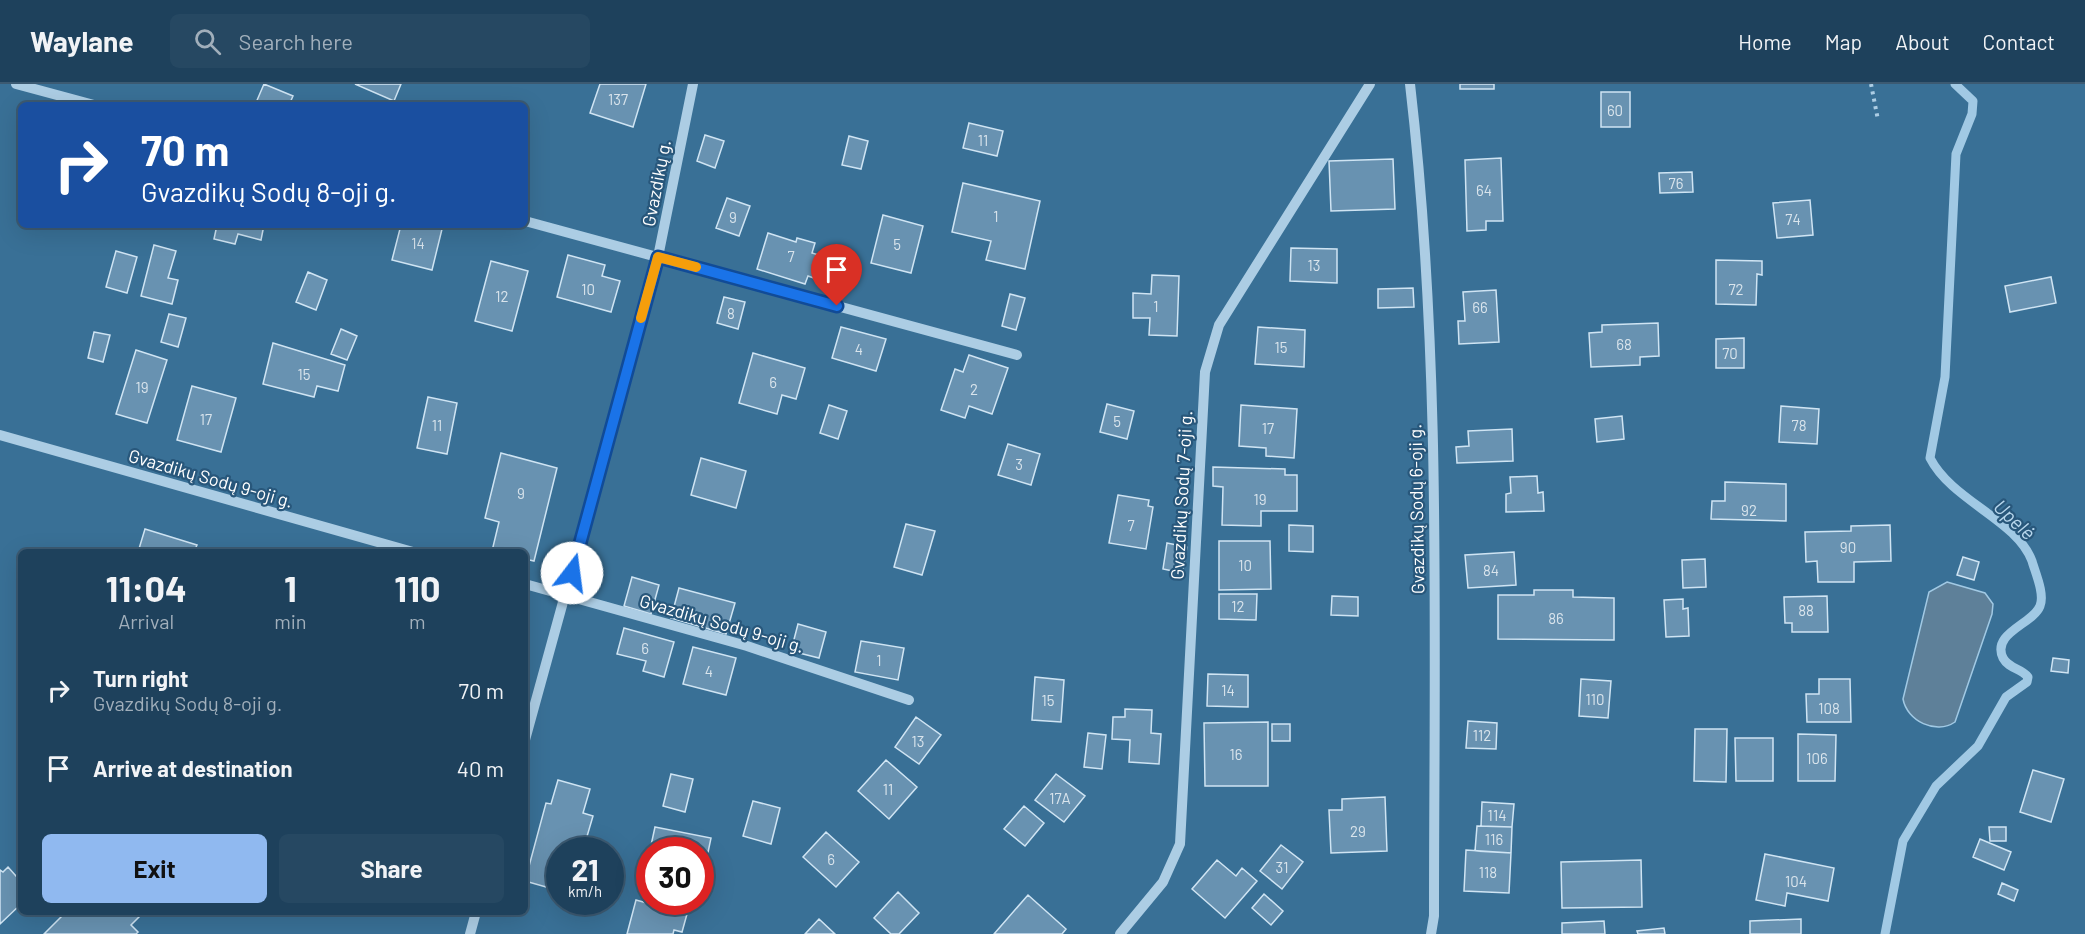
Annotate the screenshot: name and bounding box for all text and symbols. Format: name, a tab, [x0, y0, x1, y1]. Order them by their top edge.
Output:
search box	[170, 14, 590, 68]
text: Waylane	[30, 24, 134, 58]
icon: search	[191, 25, 224, 58]
text: Search here	[239, 28, 353, 54]
text: Home	[1738, 29, 1792, 54]
text: Map	[1825, 29, 1862, 54]
text: About	[1895, 29, 1950, 54]
text: Contact	[1983, 29, 2055, 54]
house number: 137	[608, 90, 628, 108]
house number: 60	[1607, 101, 1623, 119]
text: 70 m	[141, 124, 229, 174]
icon: right	[42, 126, 120, 204]
house number: 11	[978, 131, 988, 149]
street label: Gvazdikų g.	[637, 138, 675, 228]
house number: 76	[1669, 174, 1683, 192]
text: Gvazdikų Sodų 8-oji g.	[141, 175, 396, 207]
house number: 64	[1476, 181, 1492, 199]
house number: 1	[993, 207, 999, 225]
house number: 9	[729, 208, 737, 226]
house number: 74	[1785, 210, 1801, 228]
house number: 14	[411, 234, 425, 252]
house number: 5	[893, 235, 901, 253]
pin	[811, 244, 862, 306]
house number: 7	[787, 247, 795, 265]
icon: arrive	[820, 253, 853, 286]
house number: 13	[1308, 256, 1320, 274]
house number: 10	[581, 280, 595, 298]
house number: 72	[1728, 280, 1744, 298]
house number: 12	[495, 287, 509, 305]
house number: 1	[1153, 297, 1159, 315]
house number: 66	[1472, 298, 1488, 316]
house number: 8	[727, 304, 735, 322]
house number: 68	[1616, 335, 1632, 353]
house number: 15	[1275, 338, 1287, 356]
house number: 4	[855, 340, 863, 358]
house number: 70	[1722, 344, 1738, 362]
house number: 15	[298, 365, 310, 383]
house number: 6	[769, 373, 777, 391]
house number: 19	[135, 378, 149, 396]
house number: 2	[970, 380, 978, 398]
house number: 17	[200, 410, 212, 428]
street label: Gvazdikų Sodų 7-oji g.	[1166, 410, 1196, 580]
house number: 5	[1113, 412, 1121, 430]
house number: 11	[432, 416, 442, 434]
house number: 78	[1792, 416, 1806, 434]
house number: 17	[1262, 419, 1274, 437]
street label: Gvazdikų Sodų 6-oji g.	[1404, 424, 1428, 594]
street label: Gvazdikų Sodų 9-oji g.	[126, 444, 296, 512]
house number: 3	[1015, 455, 1023, 473]
house number: 9	[517, 484, 525, 502]
house number: 19	[1253, 490, 1267, 508]
water label: Upelė	[1989, 494, 2041, 544]
house number: 92	[1741, 501, 1757, 519]
house number: 7	[1127, 516, 1135, 534]
house number: 90	[1840, 538, 1856, 556]
position arrow	[540, 541, 604, 605]
house number: 10	[1238, 556, 1252, 574]
house number: 84	[1483, 561, 1499, 579]
text: 11:04	[106, 566, 187, 609]
text: 1	[284, 566, 297, 609]
text: 110	[394, 566, 440, 609]
street label: Gvazdikų Sodų 9-oji g.	[637, 589, 807, 657]
house number: 12	[1231, 597, 1245, 615]
house number: 88	[1798, 601, 1814, 619]
text: Arrival	[118, 609, 174, 633]
text: min	[274, 609, 307, 633]
text: m	[409, 609, 426, 633]
house number: 86	[1548, 609, 1564, 627]
house number: 6	[641, 639, 649, 657]
house number: 1	[876, 651, 882, 669]
house number: 4	[705, 662, 713, 680]
text: Turn right	[93, 665, 188, 691]
icon: right	[42, 674, 75, 707]
text: 70 m	[459, 677, 504, 703]
house number: 14	[1221, 681, 1235, 699]
house number: 110	[1585, 690, 1605, 708]
text: Gvazdikų Sodų 8-oji g.	[93, 691, 282, 715]
house number: 15	[1042, 691, 1054, 709]
house number: 108	[1818, 699, 1840, 717]
house number: 112	[1473, 726, 1491, 744]
house number: 13	[912, 732, 924, 750]
house number: 16	[1230, 745, 1242, 763]
house number: 106	[1806, 749, 1828, 767]
icon: arrive	[42, 752, 75, 785]
text: Arrive at destination	[93, 755, 292, 781]
text: 40 m	[457, 755, 504, 781]
house number: 11	[883, 780, 893, 798]
house number: 17A	[1049, 789, 1071, 807]
house number: 114	[1488, 806, 1506, 824]
house number: 29	[1350, 822, 1366, 840]
house number: 116	[1485, 830, 1503, 848]
button: Exit	[42, 834, 267, 903]
button: Share	[279, 834, 504, 903]
speed limit sign: 30	[636, 837, 714, 915]
house number: 6	[827, 850, 835, 868]
text: 21	[571, 851, 599, 887]
house number: 31	[1276, 858, 1288, 876]
house number: 118	[1479, 863, 1497, 881]
house number: 104	[1785, 872, 1807, 890]
text: km/h	[568, 882, 602, 900]

